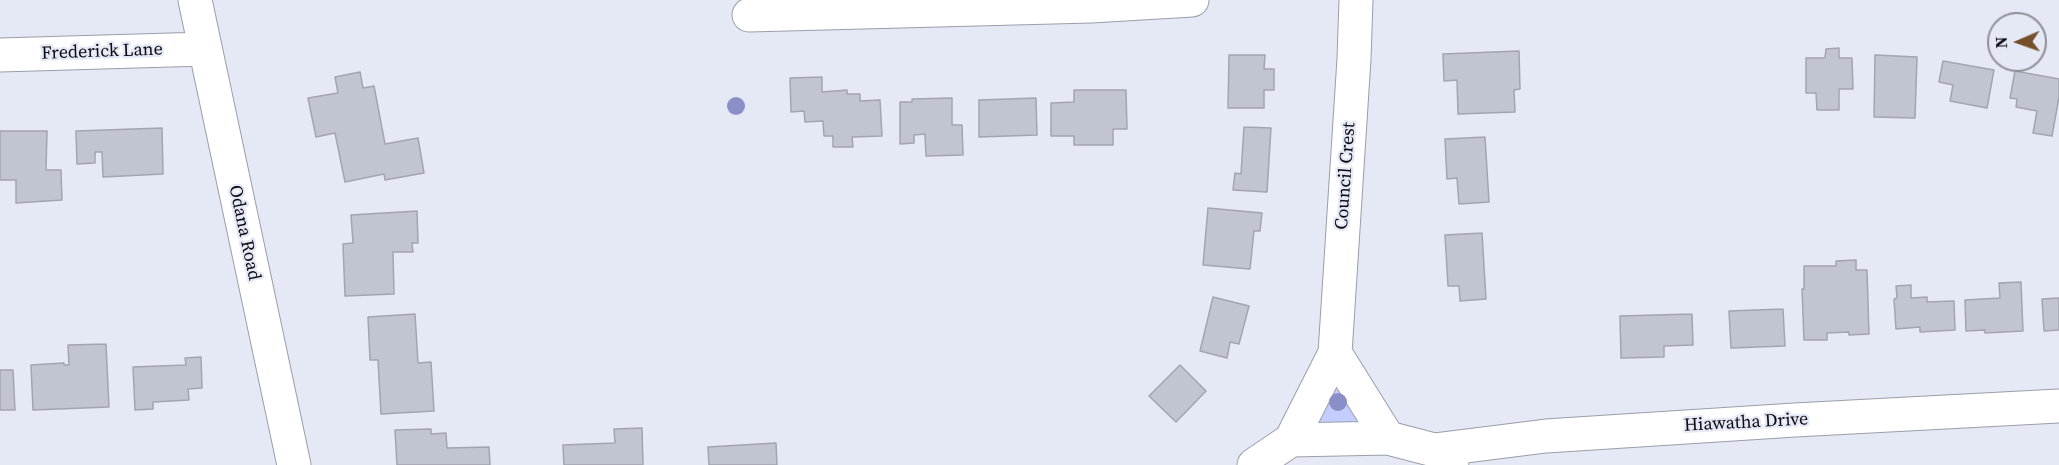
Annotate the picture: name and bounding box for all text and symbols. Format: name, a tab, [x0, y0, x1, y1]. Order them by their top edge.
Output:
north arrow	[1987, 12, 2047, 72]
text: N	[1990, 36, 2012, 49]
street label: Frederick Lane	[41, 39, 163, 65]
street label: Council Crest	[1331, 121, 1361, 231]
street label: Odana Road	[223, 183, 265, 283]
street label: Hiawatha Drive	[1683, 409, 1809, 437]

